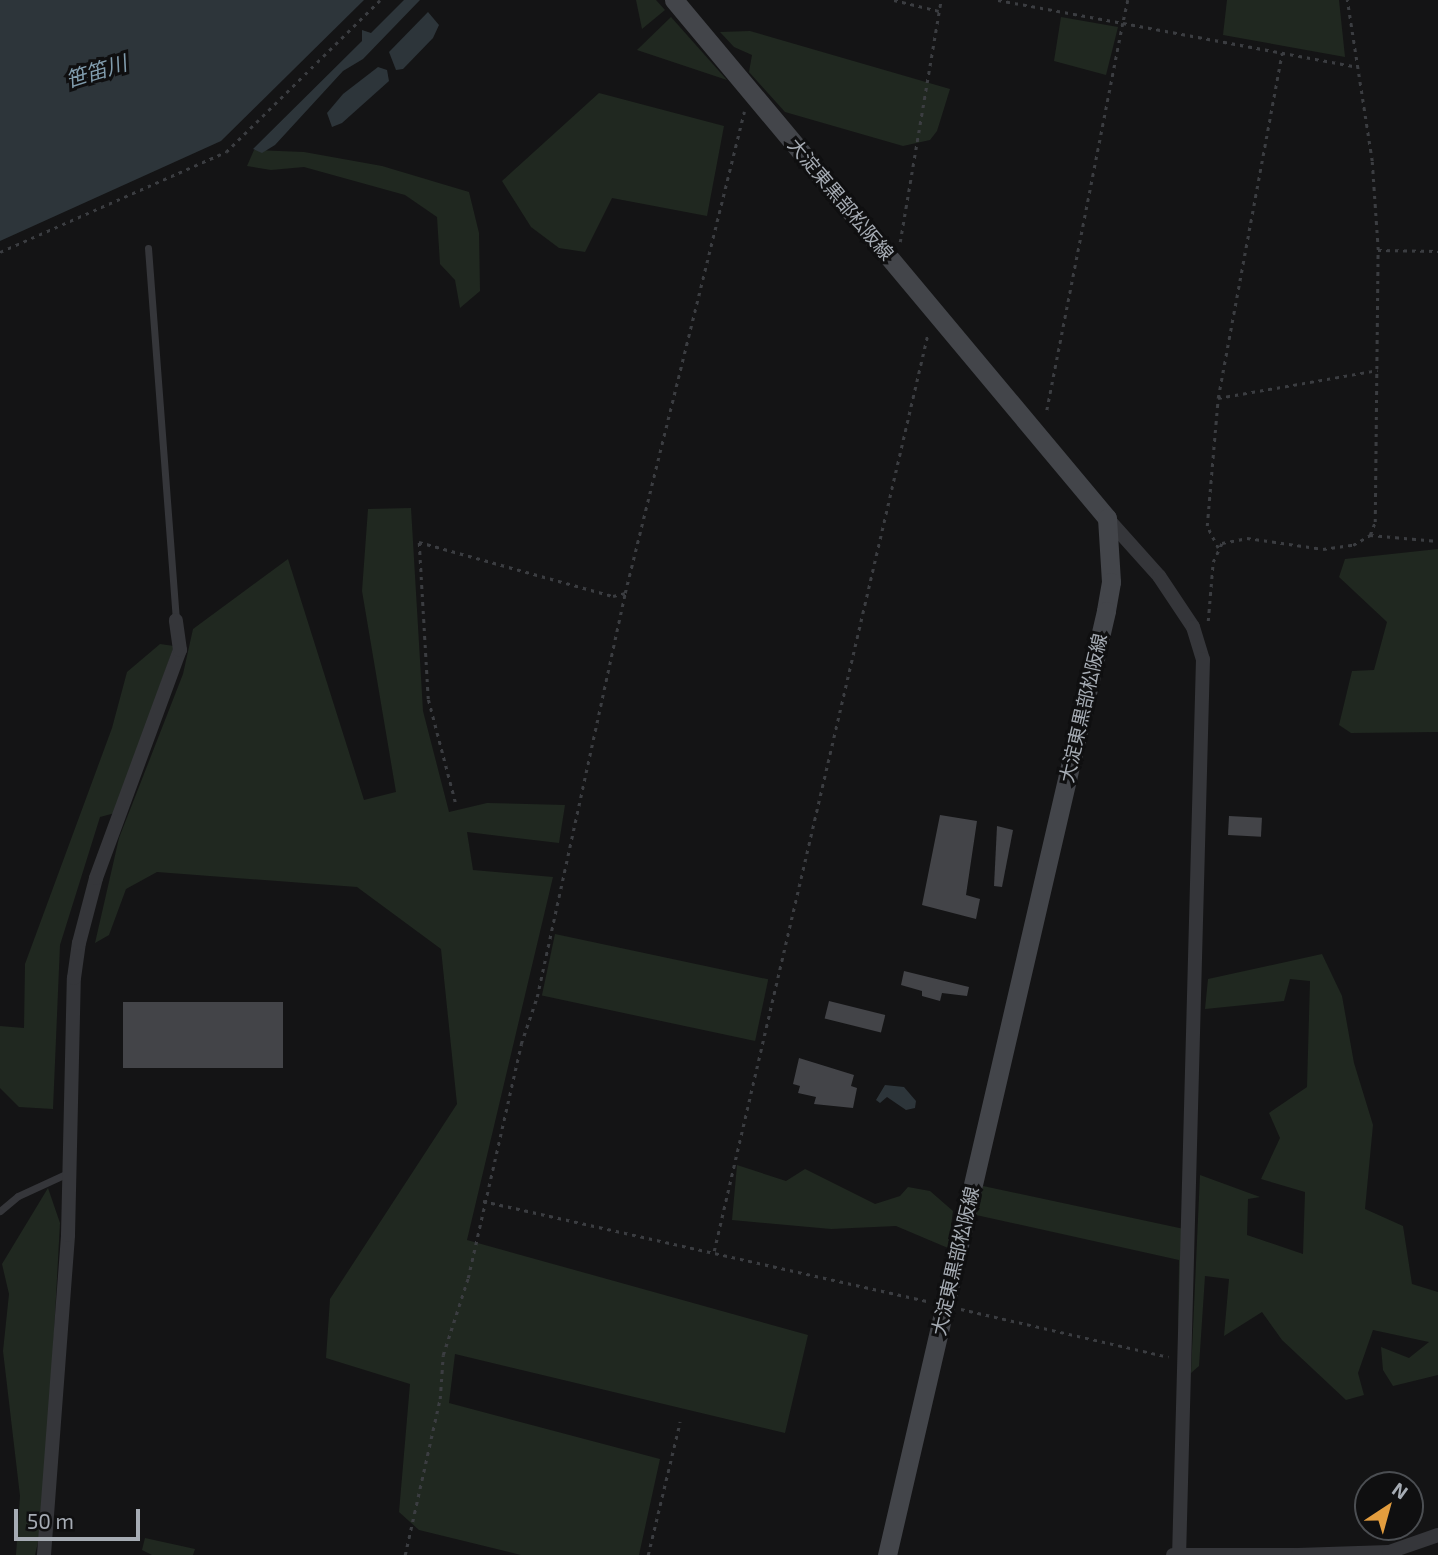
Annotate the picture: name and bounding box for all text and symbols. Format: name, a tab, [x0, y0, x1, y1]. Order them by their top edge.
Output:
water label: 笹笛川	[62, 50, 130, 92]
street label: 大淀東黒部松阪線	[783, 133, 899, 265]
street label: 大淀東黒部松阪線	[1055, 631, 1111, 785]
street label: 大淀東黒部松阪線	[927, 1184, 983, 1338]
north arrow	[1354, 1471, 1424, 1541]
text: N	[1388, 1477, 1413, 1504]
scale bar	[18, 1496, 144, 1540]
text: 50 m	[27, 1508, 74, 1533]

